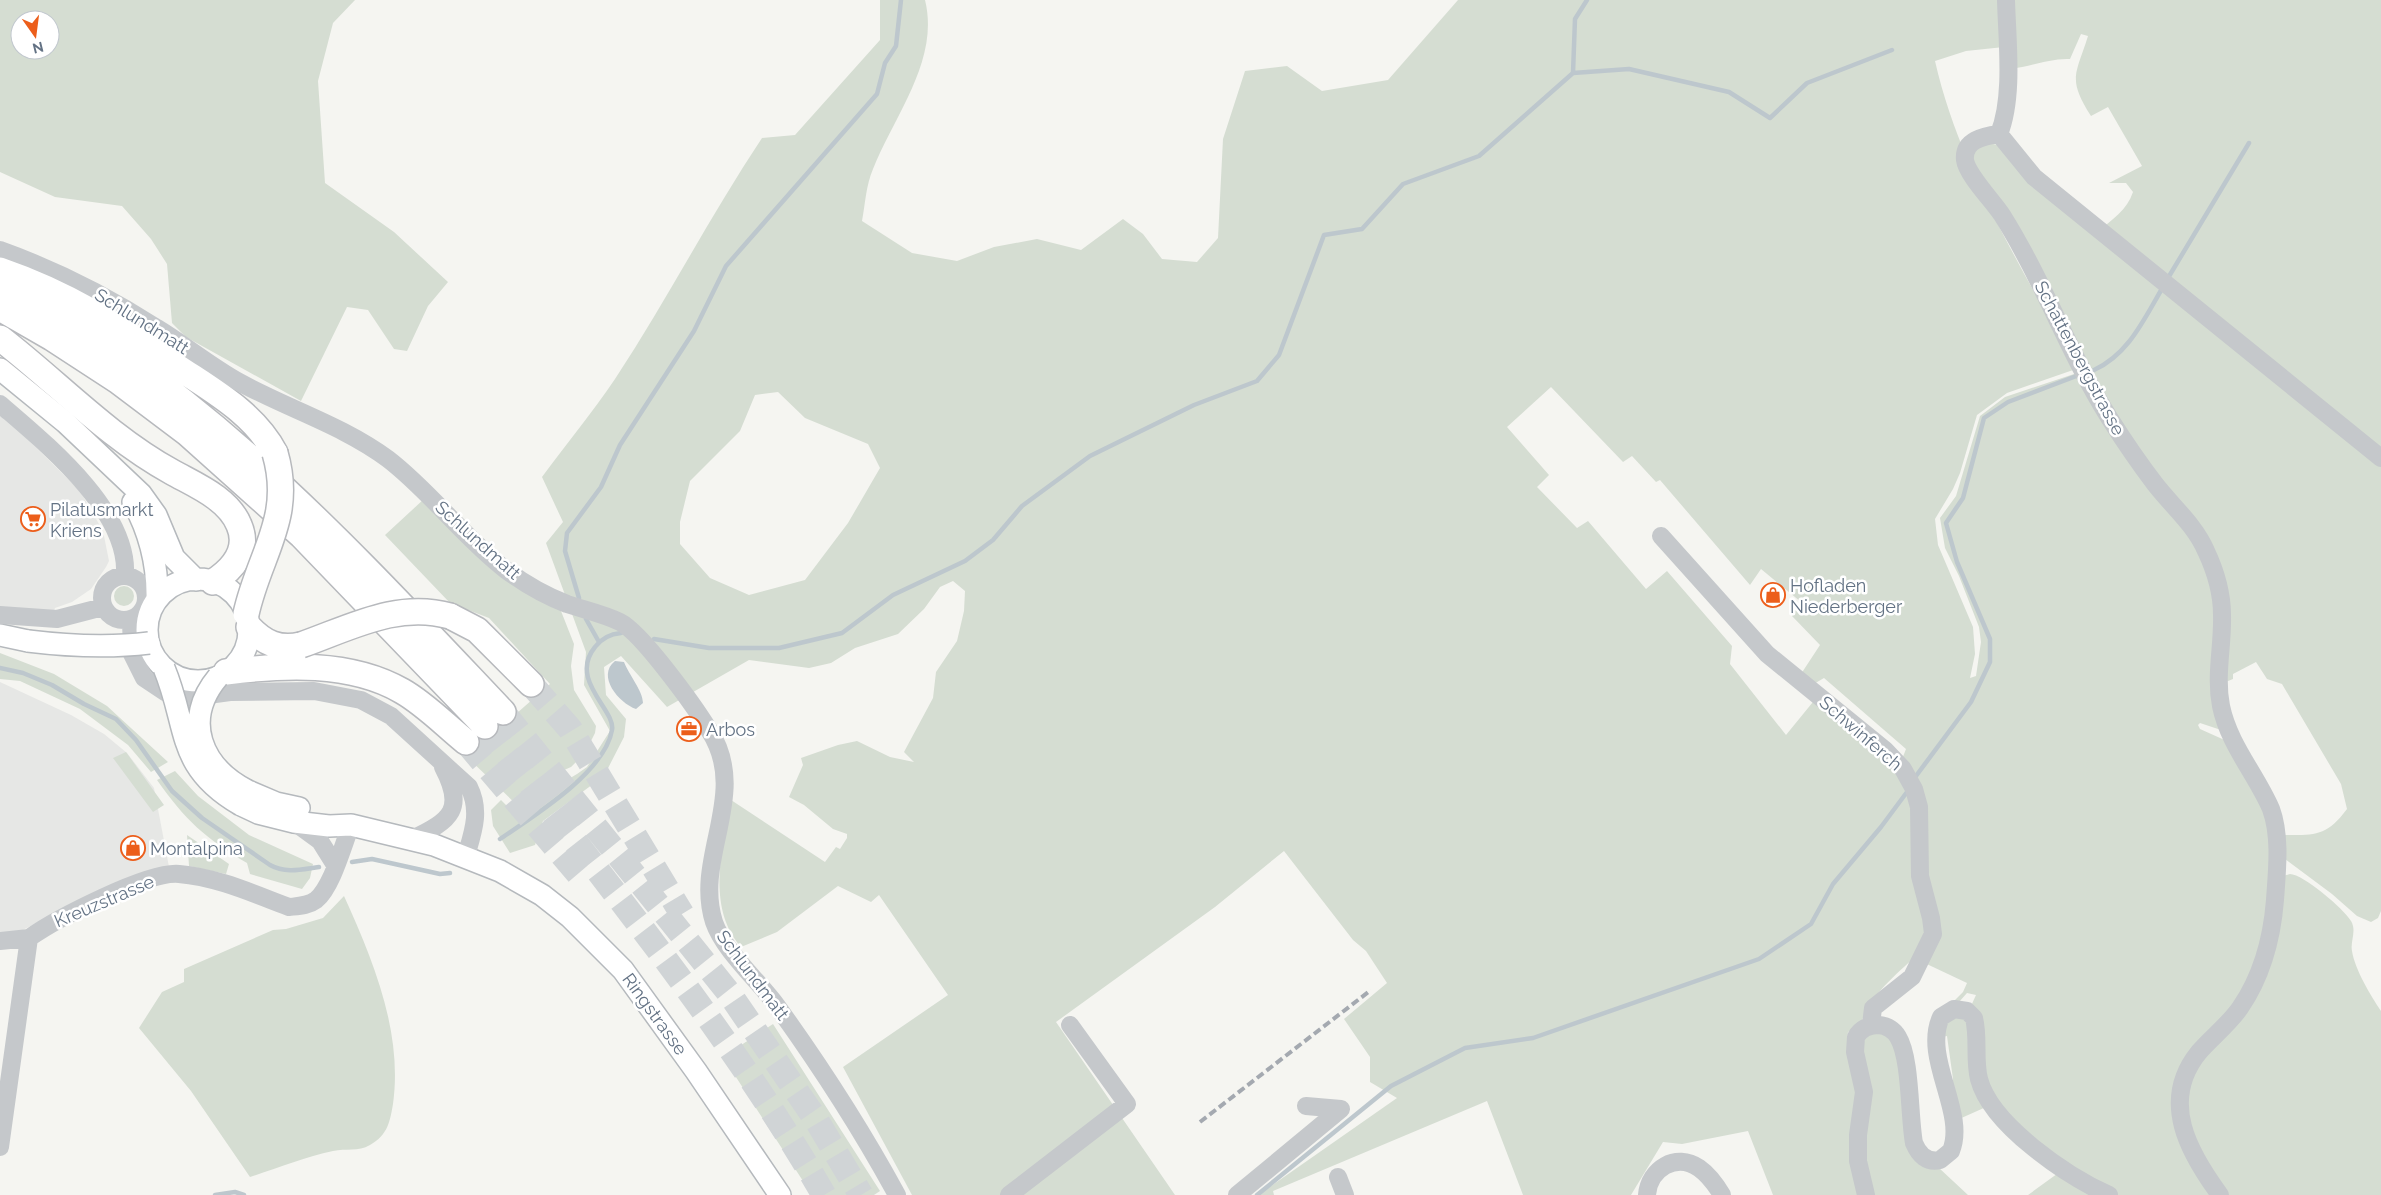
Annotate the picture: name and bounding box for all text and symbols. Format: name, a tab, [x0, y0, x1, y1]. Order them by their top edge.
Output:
north arrow	[10, 10, 60, 60]
text: N	[31, 39, 45, 57]
street label: Schattenbergstrasse	[2030, 277, 2130, 439]
street label: Schlundmatt	[91, 284, 193, 358]
street label: Schlundmatt	[431, 496, 525, 584]
place label: Pilatusmarkt Kriens	[50, 499, 153, 541]
supermarket icon: Pilatusmarkt Kriens	[20, 506, 46, 532]
place label: Hofladen Niederberger	[1790, 575, 1903, 617]
shop icon: Hofladen Niederberger	[1760, 582, 1786, 608]
street label: Schwinferch	[1815, 691, 1907, 775]
office icon: Arbos	[676, 716, 702, 742]
place label: Arbos	[706, 719, 755, 740]
shop icon: Montalpina	[120, 835, 146, 861]
place label: Montalpina	[150, 838, 243, 859]
street label: Kreuzstrasse	[51, 870, 158, 931]
street label: Schlundmatt	[712, 926, 794, 1024]
street label: Ringstrasse	[618, 969, 692, 1059]

